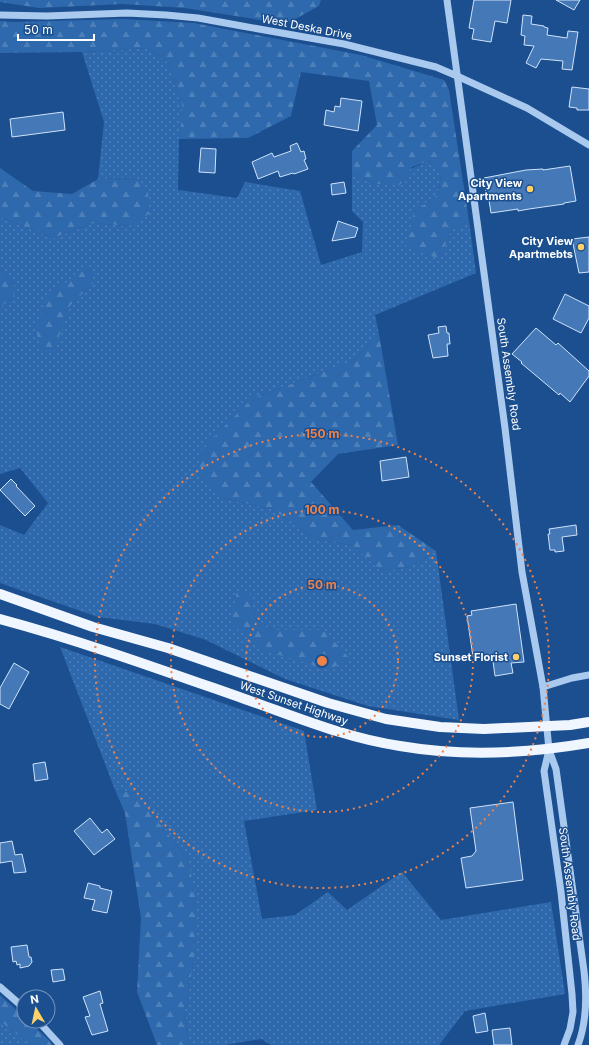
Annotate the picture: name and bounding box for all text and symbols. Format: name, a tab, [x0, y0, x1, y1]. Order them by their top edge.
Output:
street label: West Deska Drive	[261, 11, 353, 43]
scale bar	[18, 16, 94, 42]
text: 50 m	[24, 22, 53, 37]
place label: City View Apartments	[458, 176, 523, 203]
marker: City View Apartments	[525, 184, 535, 194]
place label: City View Apartmebts	[509, 234, 574, 261]
marker: City View Apartmebts	[576, 242, 586, 252]
street label: South Assembly Road	[494, 317, 524, 431]
text: 150 m	[305, 426, 339, 441]
text: 100 m	[304, 502, 340, 517]
text: 50 m	[307, 577, 337, 592]
place label: Sunset Florist	[434, 650, 508, 664]
marker: Sunset Florist	[511, 652, 521, 662]
centre of rings	[315, 654, 329, 668]
street label: West Sunset Highway	[238, 678, 350, 728]
street label: South Assembly Road	[556, 827, 584, 941]
north arrow	[16, 989, 56, 1029]
text: N	[29, 992, 40, 1007]

